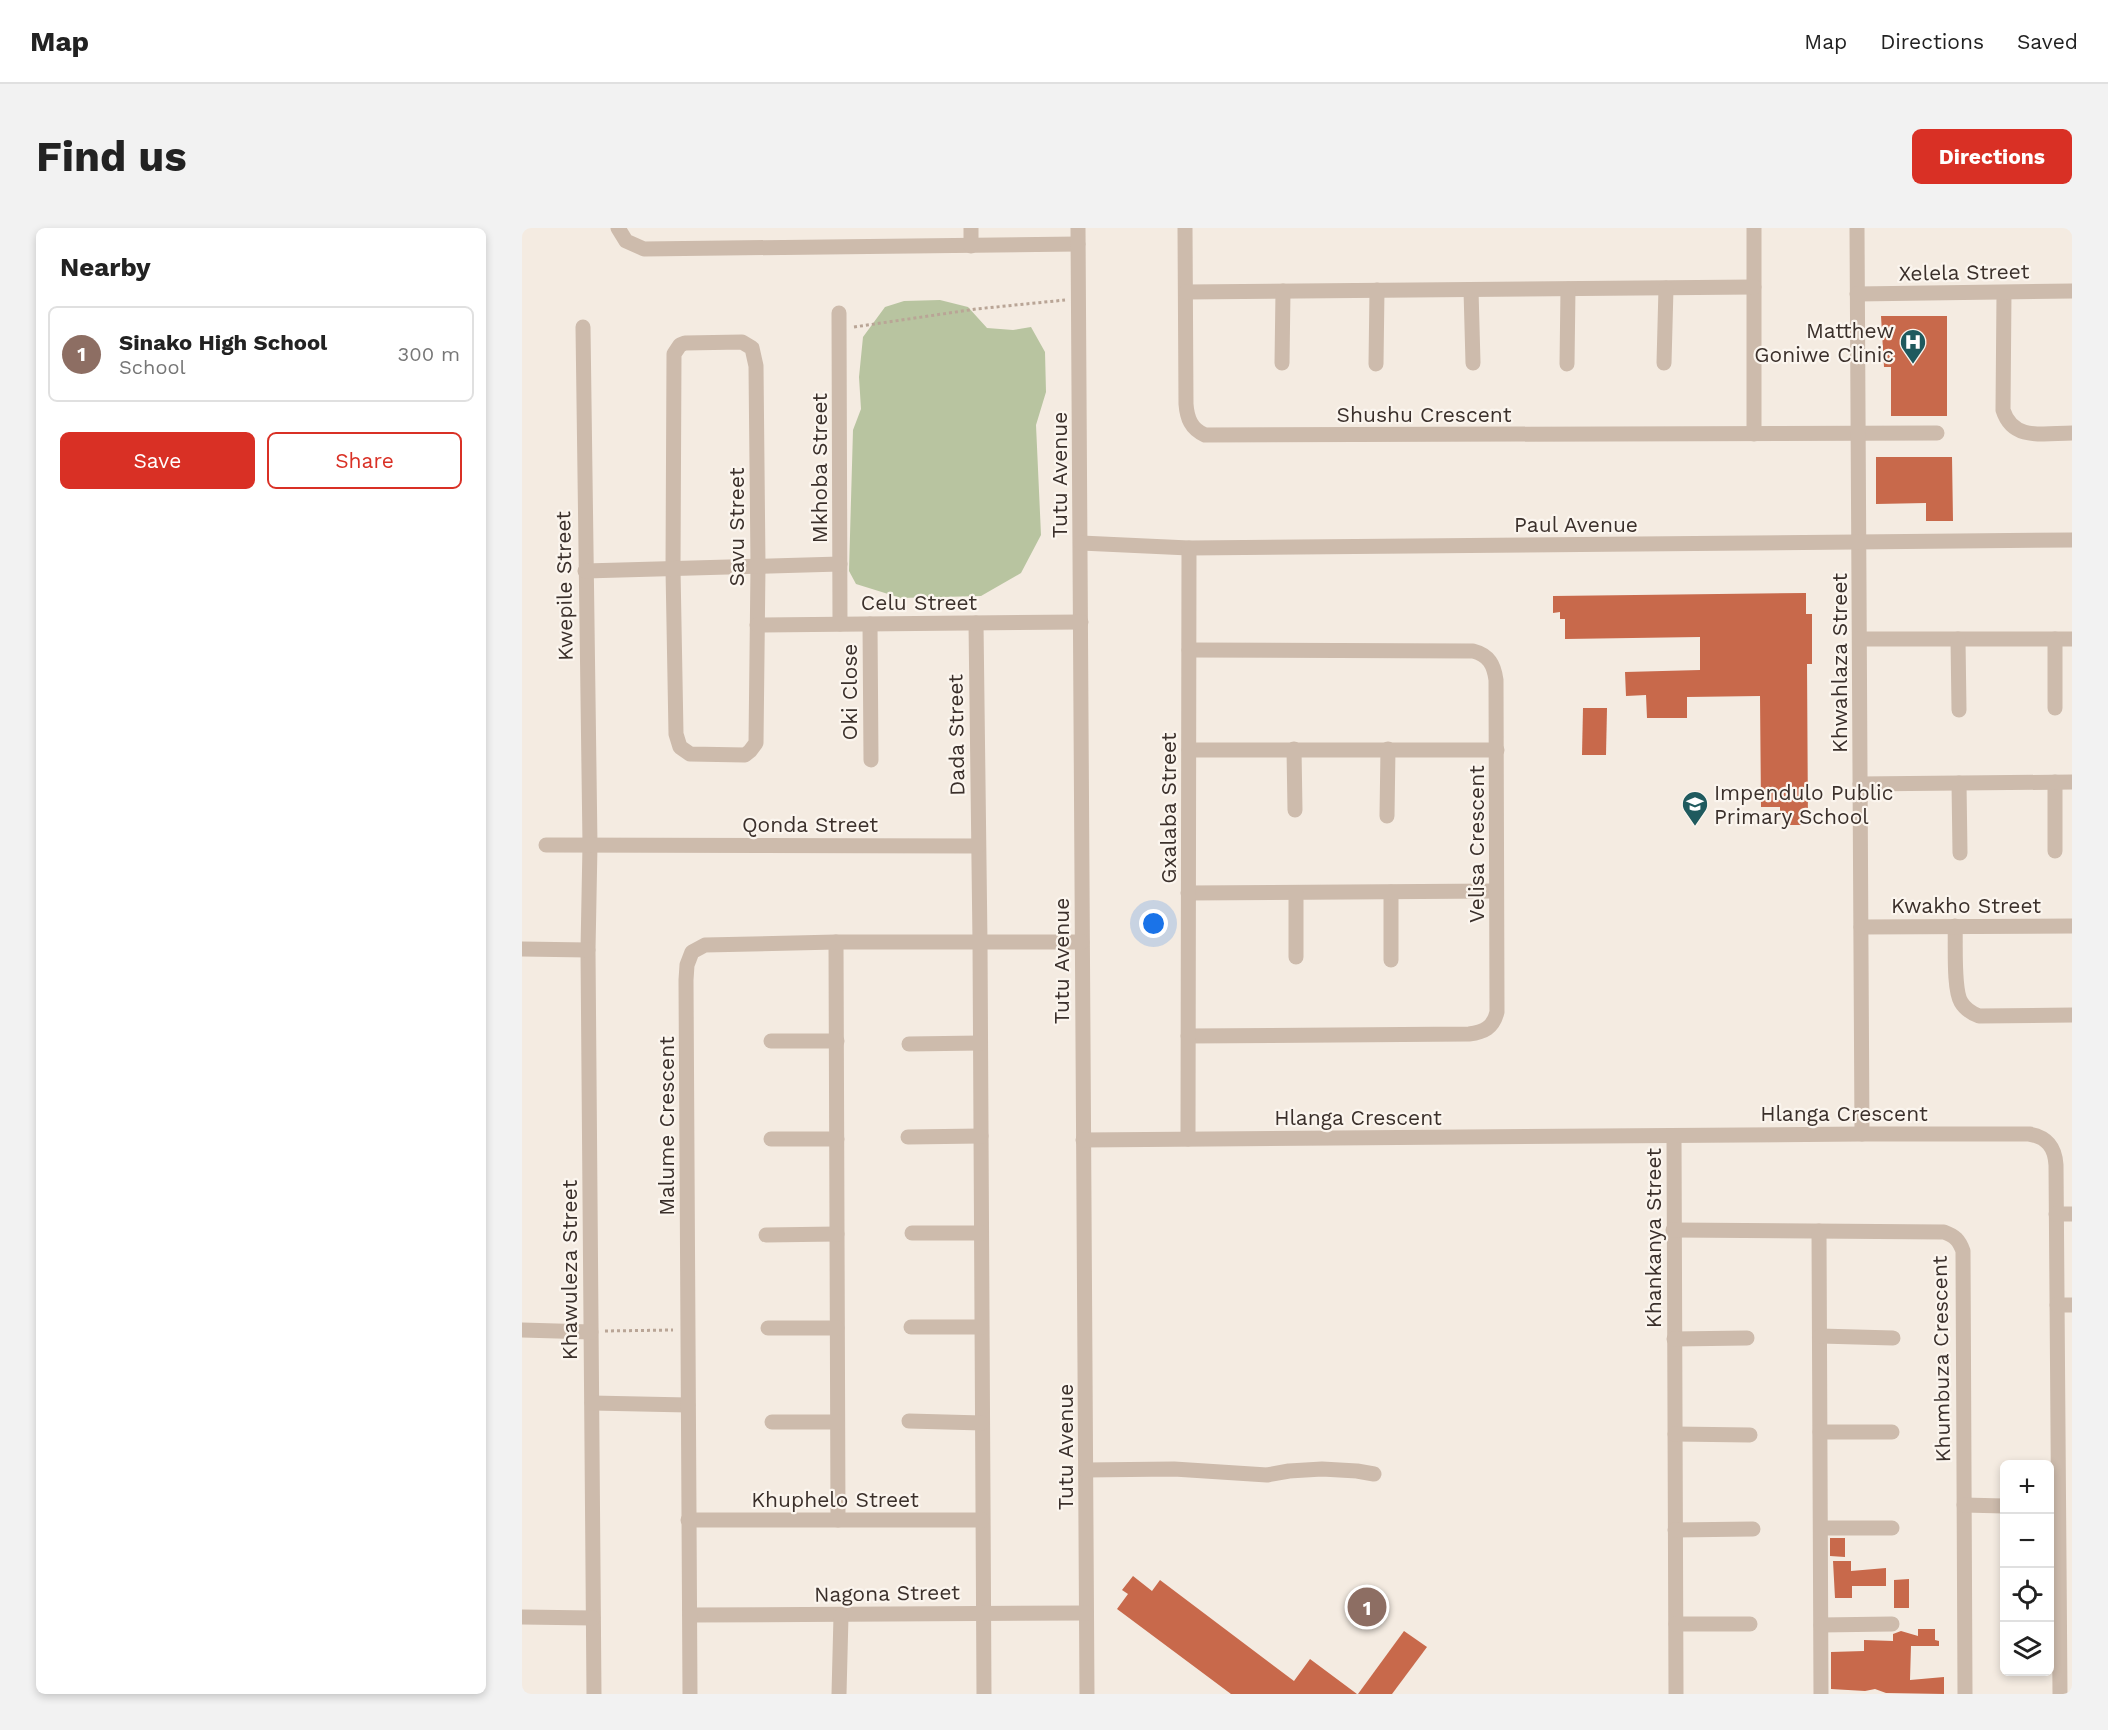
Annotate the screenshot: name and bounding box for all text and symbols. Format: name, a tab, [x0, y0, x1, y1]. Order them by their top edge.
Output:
text: Map	[30, 25, 89, 58]
text: Map	[1804, 29, 1847, 54]
text: Directions	[1880, 29, 1984, 54]
text: Saved	[2017, 29, 2078, 54]
button: Directions	[1912, 129, 2072, 184]
text: Find us	[36, 132, 187, 181]
text: Nearby	[60, 252, 151, 282]
street label: Xelela Street	[1898, 258, 2030, 286]
place label: Matthew Goniwe Clinic	[1754, 318, 1894, 367]
hospital icon: Matthew Goniwe Clinic	[1898, 327, 1928, 365]
text: Sinako High School	[119, 330, 327, 355]
text: 1	[77, 342, 86, 366]
text: 300 m	[398, 342, 460, 366]
text: School	[119, 355, 186, 379]
street label: Mkhoba Street	[807, 393, 832, 543]
street label: Shushu Crescent	[1337, 402, 1512, 427]
street label: Tutu Avenue	[1047, 412, 1072, 538]
button: Save	[60, 432, 255, 489]
button: Share	[267, 432, 462, 489]
street label: Savu Street	[724, 467, 749, 587]
street label: Kwepile Street	[550, 511, 578, 661]
street label: Paul Avenue	[1514, 512, 1638, 537]
street label: Khwahlaza Street	[1827, 573, 1852, 753]
street label: Celu Street	[861, 590, 977, 615]
street label: Oki Close	[837, 644, 862, 740]
street label: Dada Street	[942, 674, 970, 796]
street label: Gxalaba Street	[1156, 732, 1181, 884]
street label: Velisa Crescent	[1464, 765, 1489, 923]
place label: Impendulo Public Primary School	[1714, 780, 1893, 829]
school or university icon: Impendulo Public Primary School	[1680, 789, 1710, 827]
street label: Qonda Street	[742, 812, 878, 837]
street label: Kwakho Street	[1891, 893, 2041, 918]
street label: Tutu Avenue	[1049, 898, 1074, 1024]
your location	[1139, 909, 1168, 938]
street label: Malume Crescent	[654, 1036, 679, 1216]
street label: Hlanga Crescent	[1760, 1101, 1928, 1126]
street label: Hlanga Crescent	[1274, 1105, 1442, 1130]
street label: Khankanya Street	[1641, 1148, 1666, 1328]
street label: Khawuleza Street	[557, 1180, 582, 1360]
street label: Khumbuza Crescent	[1927, 1255, 1955, 1463]
street label: Tutu Avenue	[1053, 1384, 1078, 1510]
map controls	[2000, 1460, 2054, 1676]
button: +	[2000, 1460, 2054, 1514]
street label: Khuphelo Street	[751, 1487, 919, 1512]
button: −	[2000, 1514, 2054, 1568]
button: locate	[2000, 1568, 2054, 1622]
street label: Nagona Street	[814, 1579, 960, 1607]
pin: 1	[1348, 1584, 1386, 1630]
button: layers	[2000, 1622, 2054, 1676]

